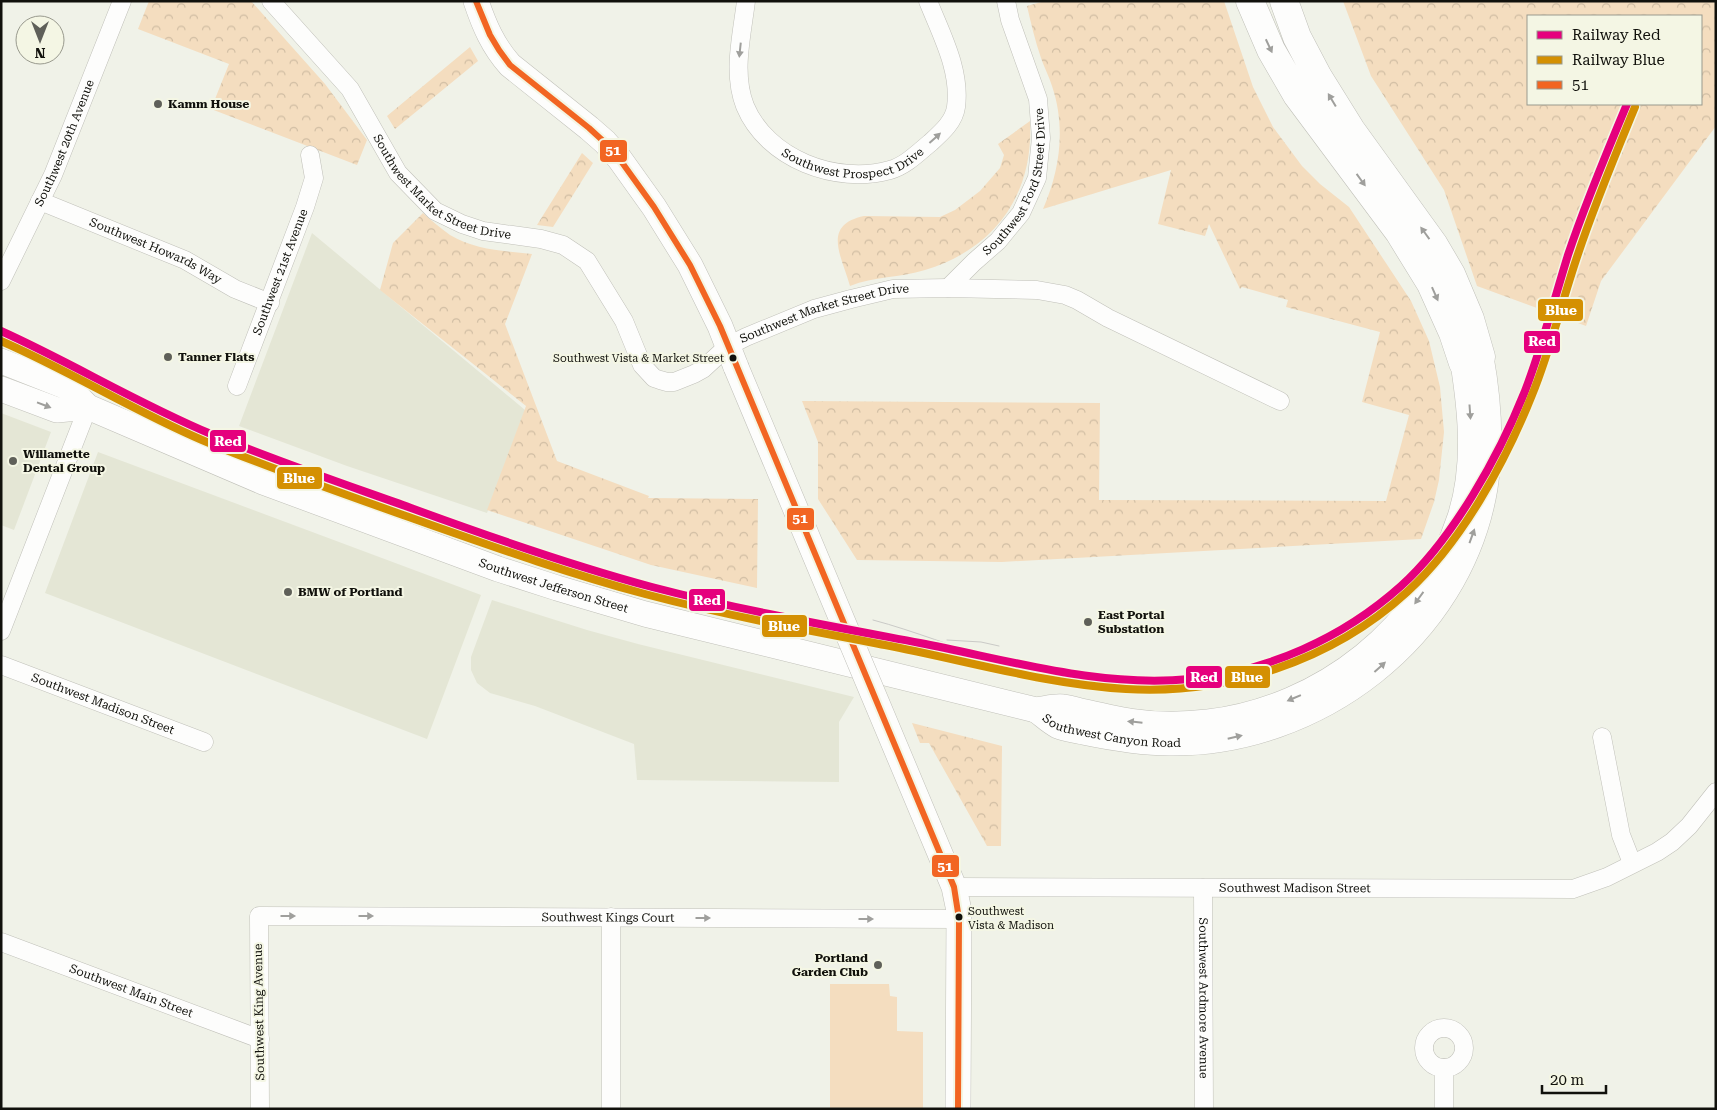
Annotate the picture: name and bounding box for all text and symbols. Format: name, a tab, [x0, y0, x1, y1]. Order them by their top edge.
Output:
north arrow	[15, 15, 65, 65]
legend	[1527, 15, 1702, 105]
text: Railway Red	[1572, 26, 1661, 44]
one-way arrow	[1265, 39, 1273, 53]
one-way arrow	[736, 42, 744, 58]
text: N	[34, 45, 45, 61]
text: Railway Blue	[1572, 51, 1665, 69]
text: 51	[1572, 76, 1589, 94]
street label: Southwest 20th Avenue	[32, 77, 97, 209]
one-way arrow	[1328, 93, 1337, 106]
place label: Kamm House	[168, 97, 249, 111]
marker: Kamm House	[152, 98, 164, 110]
street label: Southwest Ford Street Drive	[980, 107, 1048, 258]
street label: Southwest Market Street Drive	[370, 132, 513, 242]
one-way arrow	[929, 132, 941, 144]
street label: Southwest Prospect Drive	[778, 138, 928, 156]
line badge: 51	[599, 139, 628, 163]
text: 51	[605, 142, 621, 158]
text: Southwest Prospect Drive	[779, 144, 927, 181]
one-way arrow	[1356, 173, 1366, 187]
street label: Southwest 21st Avenue	[250, 206, 311, 337]
street label: Southwest Howards Way	[88, 215, 225, 287]
one-way arrow	[1420, 227, 1431, 240]
street label: Southwest Market Street Drive	[737, 282, 909, 346]
one-way arrow	[1432, 287, 1440, 301]
line badge: Blue	[1537, 298, 1584, 322]
text: Blue	[1545, 302, 1577, 318]
line badge: Red	[1523, 330, 1561, 354]
text: Red	[1528, 333, 1557, 349]
place label: Tanner Flats	[178, 350, 254, 364]
marker: Tanner Flats	[162, 351, 174, 363]
place label: Southwest Vista & Market Street	[553, 352, 724, 365]
marker: Southwest Vista & Market Street	[728, 353, 738, 363]
one-way arrow	[37, 401, 52, 409]
one-way arrow	[1466, 404, 1474, 420]
line badge: Red	[209, 429, 247, 453]
text: Red	[214, 433, 243, 449]
place label: Willamette Dental Group	[23, 447, 105, 475]
marker: Willamette Dental Group	[7, 455, 19, 467]
line badge: Blue	[276, 466, 323, 490]
text: Blue	[283, 470, 315, 486]
line badge: 51	[786, 507, 815, 531]
text: 51	[792, 510, 808, 526]
one-way arrow	[1468, 528, 1476, 543]
street label: Southwest Jefferson Street	[477, 556, 630, 616]
place label: BMW of Portland	[298, 585, 403, 599]
marker: BMW of Portland	[282, 586, 294, 598]
line badge: Red	[688, 588, 726, 612]
one-way arrow	[1414, 591, 1424, 605]
text: Red	[693, 592, 722, 608]
place label: East Portal Substation	[1098, 608, 1164, 636]
line badge: Blue	[761, 614, 808, 638]
marker: East Portal Substation	[1082, 616, 1094, 628]
text: Blue	[768, 618, 800, 634]
one-way arrow	[1373, 662, 1386, 673]
line badge: Red	[1185, 665, 1223, 689]
line badge: Blue	[1224, 665, 1271, 689]
text: Red	[1190, 669, 1219, 685]
text: Blue	[1231, 669, 1263, 685]
street label: Southwest Madison Street	[29, 670, 177, 737]
one-way arrow	[1287, 695, 1301, 703]
street label: Southwest Canyon Road	[1040, 711, 1181, 750]
one-way arrow	[1126, 717, 1142, 725]
one-way arrow	[1227, 732, 1243, 740]
line badge: 51	[931, 854, 960, 878]
text: 51	[937, 858, 953, 874]
street label: Southwest Madison Street	[1219, 881, 1371, 895]
place label: Southwest Vista & Madison	[968, 905, 1054, 932]
street label: Southwest Kings Court	[541, 910, 675, 925]
one-way arrow	[280, 912, 296, 920]
one-way arrow	[358, 912, 374, 920]
marker: Southwest Vista & Madison	[954, 912, 964, 922]
one-way arrow	[696, 914, 712, 922]
one-way arrow	[858, 915, 874, 923]
street label: Southwest Ardmore Avenue	[1196, 918, 1211, 1079]
street label: Southwest King Avenue	[251, 943, 267, 1081]
place label: Portland Garden Club	[792, 951, 868, 979]
marker: Portland Garden Club	[872, 959, 884, 971]
street label: Southwest Main Street	[67, 961, 195, 1020]
scale bar	[1542, 1062, 1606, 1094]
text: 20 m	[1550, 1071, 1585, 1089]

